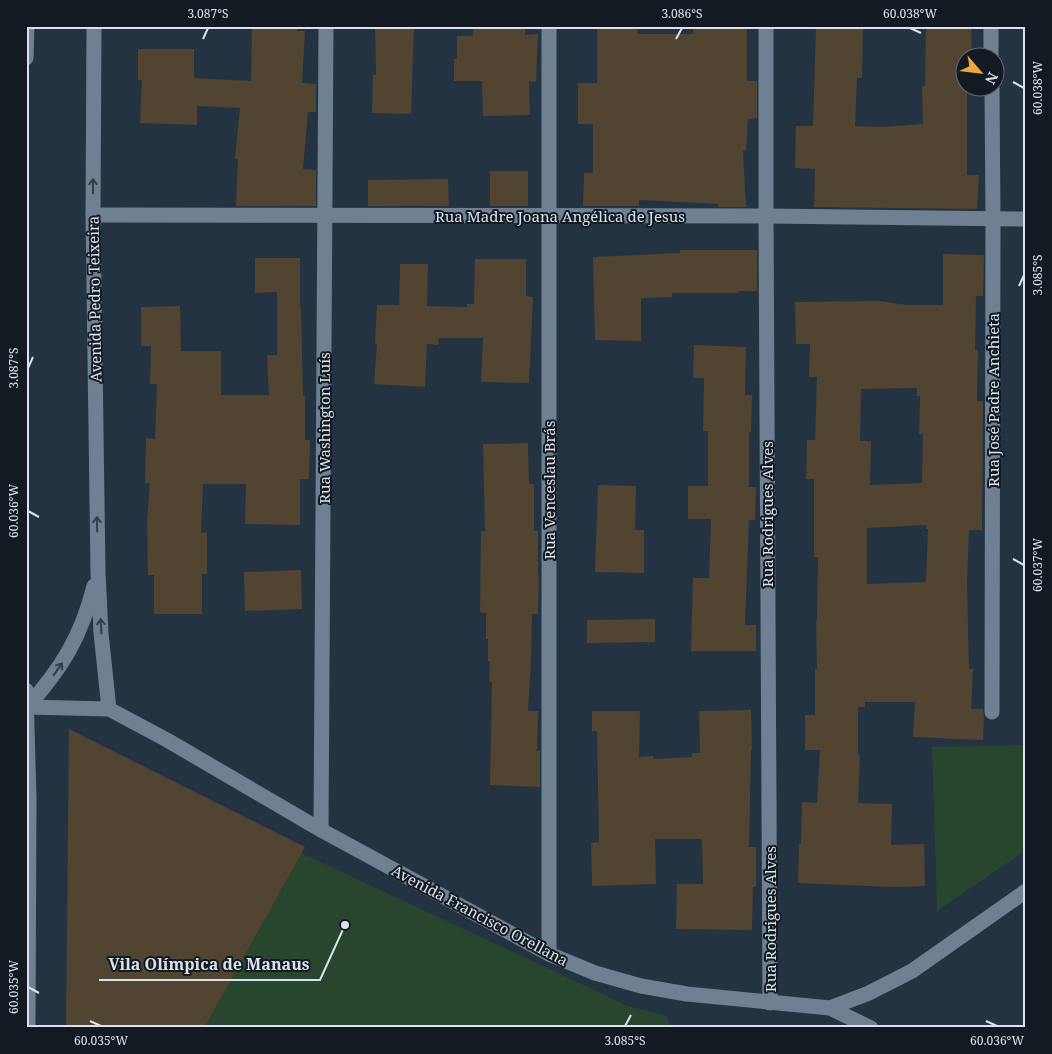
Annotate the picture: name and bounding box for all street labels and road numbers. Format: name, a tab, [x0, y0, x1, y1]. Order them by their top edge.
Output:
street label: Rua Madre Joana Angélica de Jesus	[435, 206, 685, 226]
street label: Avenida Pedro Teixeira	[83, 216, 105, 382]
street label: Rua José Padre Anchieta	[983, 313, 1003, 487]
street label: Rua Washington Luís	[314, 352, 334, 504]
street label: Rua Venceslau Brás	[539, 420, 559, 560]
street label: Rua Rodrigues Alves	[757, 441, 777, 587]
street label: Rua Rodrigues Alves	[760, 846, 780, 992]
street label: Avenida Francisco Orellana	[388, 860, 572, 970]

